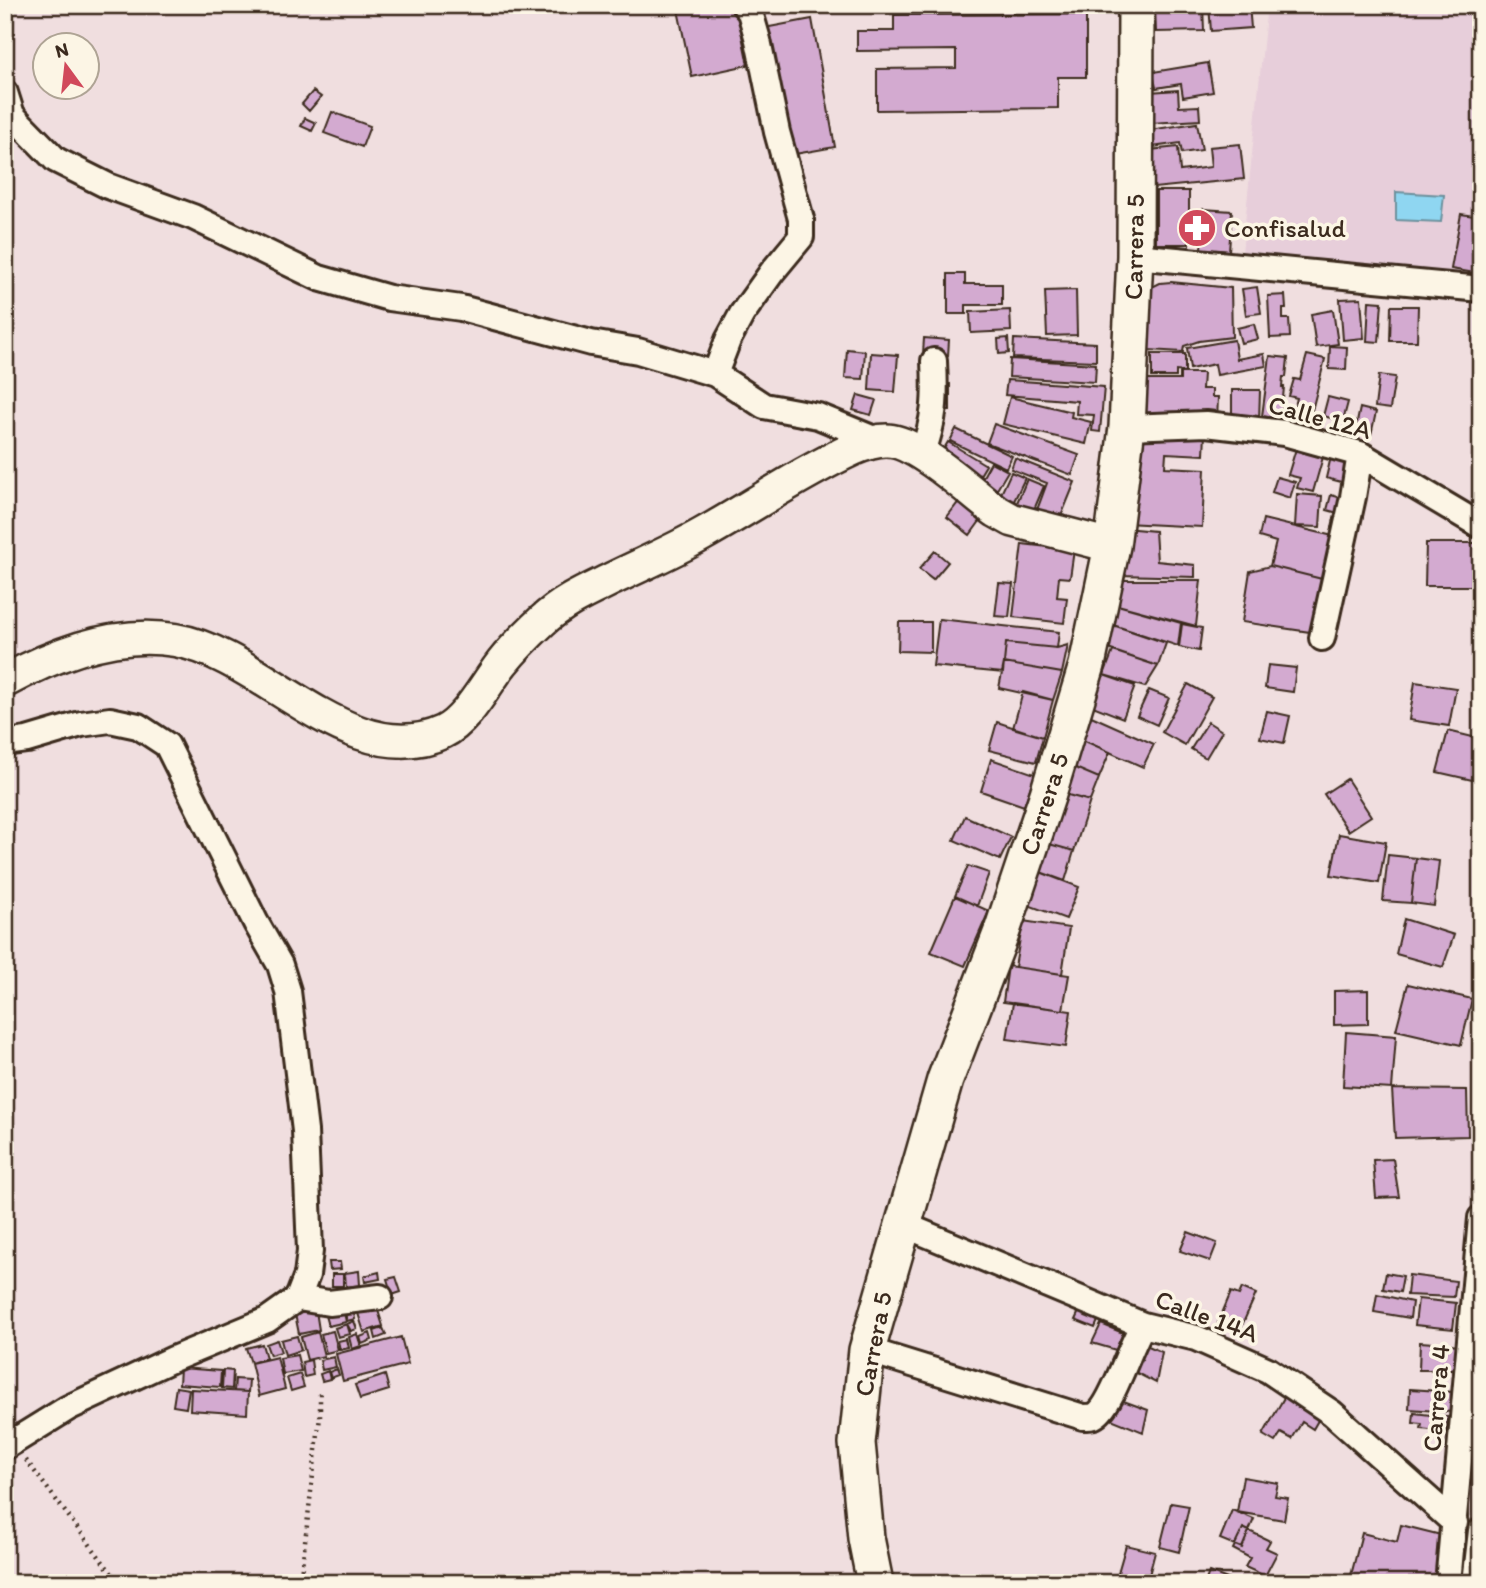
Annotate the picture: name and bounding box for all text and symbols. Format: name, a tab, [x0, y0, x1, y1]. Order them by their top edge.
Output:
north arrow	[32, 32, 102, 102]
text: N	[53, 37, 71, 63]
street label: Carrera 5	[1117, 194, 1151, 300]
pharmacy icon: Confisalud	[1176, 207, 1218, 249]
place label: Confisalud	[1224, 212, 1346, 244]
street label: Calle 12A	[1265, 388, 1375, 446]
street label: Carrera 5	[1012, 749, 1076, 859]
street label: Calle 14A	[1151, 1283, 1263, 1350]
street label: Carrera 5	[847, 1289, 899, 1399]
street label: Carrera 4	[1415, 1342, 1457, 1453]

